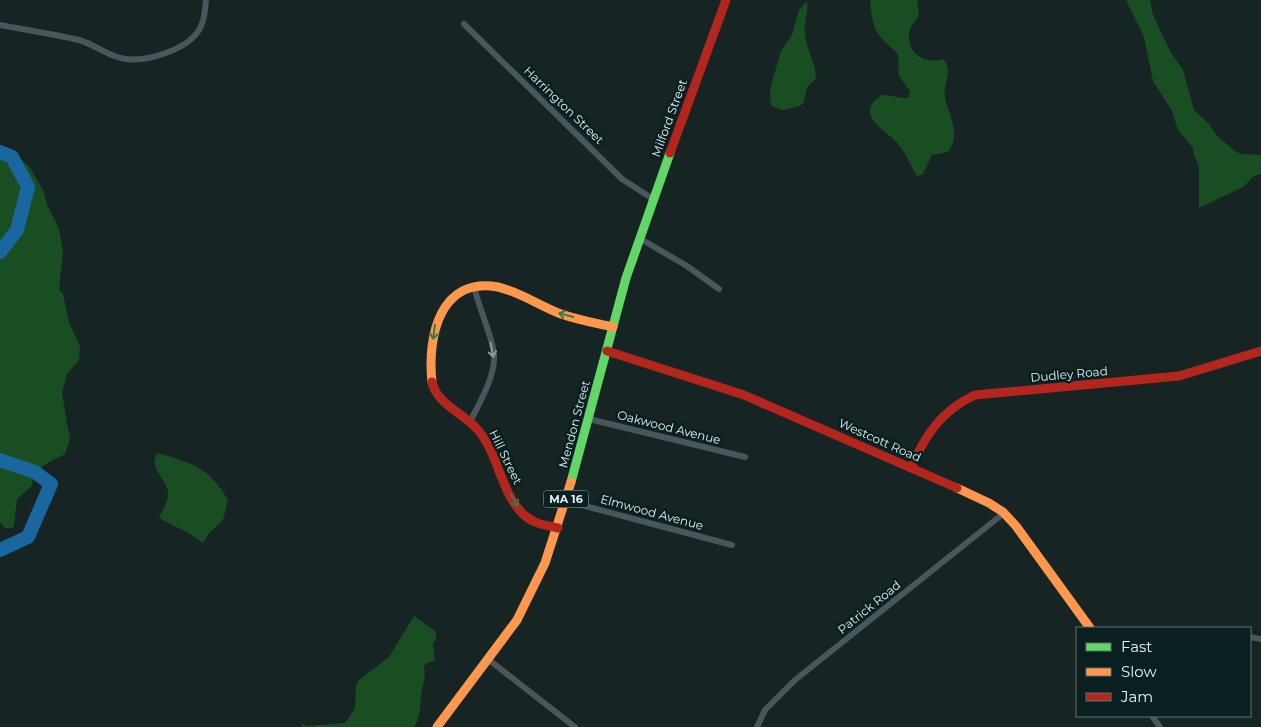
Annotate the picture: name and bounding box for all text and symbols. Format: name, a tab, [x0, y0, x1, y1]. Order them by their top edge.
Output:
street label: Harrington Street	[521, 63, 607, 147]
street label: Milford Street	[648, 77, 690, 159]
one-way arrow	[558, 310, 574, 319]
one-way arrow	[429, 323, 439, 339]
one-way arrow	[488, 341, 498, 357]
street label: Dudley Road	[1030, 363, 1108, 385]
street label: Mendon Street	[555, 378, 593, 469]
street label: Oakwood Avenue	[616, 407, 722, 447]
street label: Westcott Road	[836, 415, 924, 465]
street label: Hill Street	[486, 427, 526, 487]
road number: MA 16	[544, 490, 588, 508]
street label: Elmwood Avenue	[599, 491, 705, 533]
one-way arrow	[510, 492, 520, 506]
street label: Patrick Road	[834, 577, 904, 637]
legend	[1076, 627, 1251, 717]
text: Fast	[1121, 637, 1152, 656]
text: Slow	[1121, 662, 1157, 681]
text: Jam	[1120, 687, 1153, 706]

